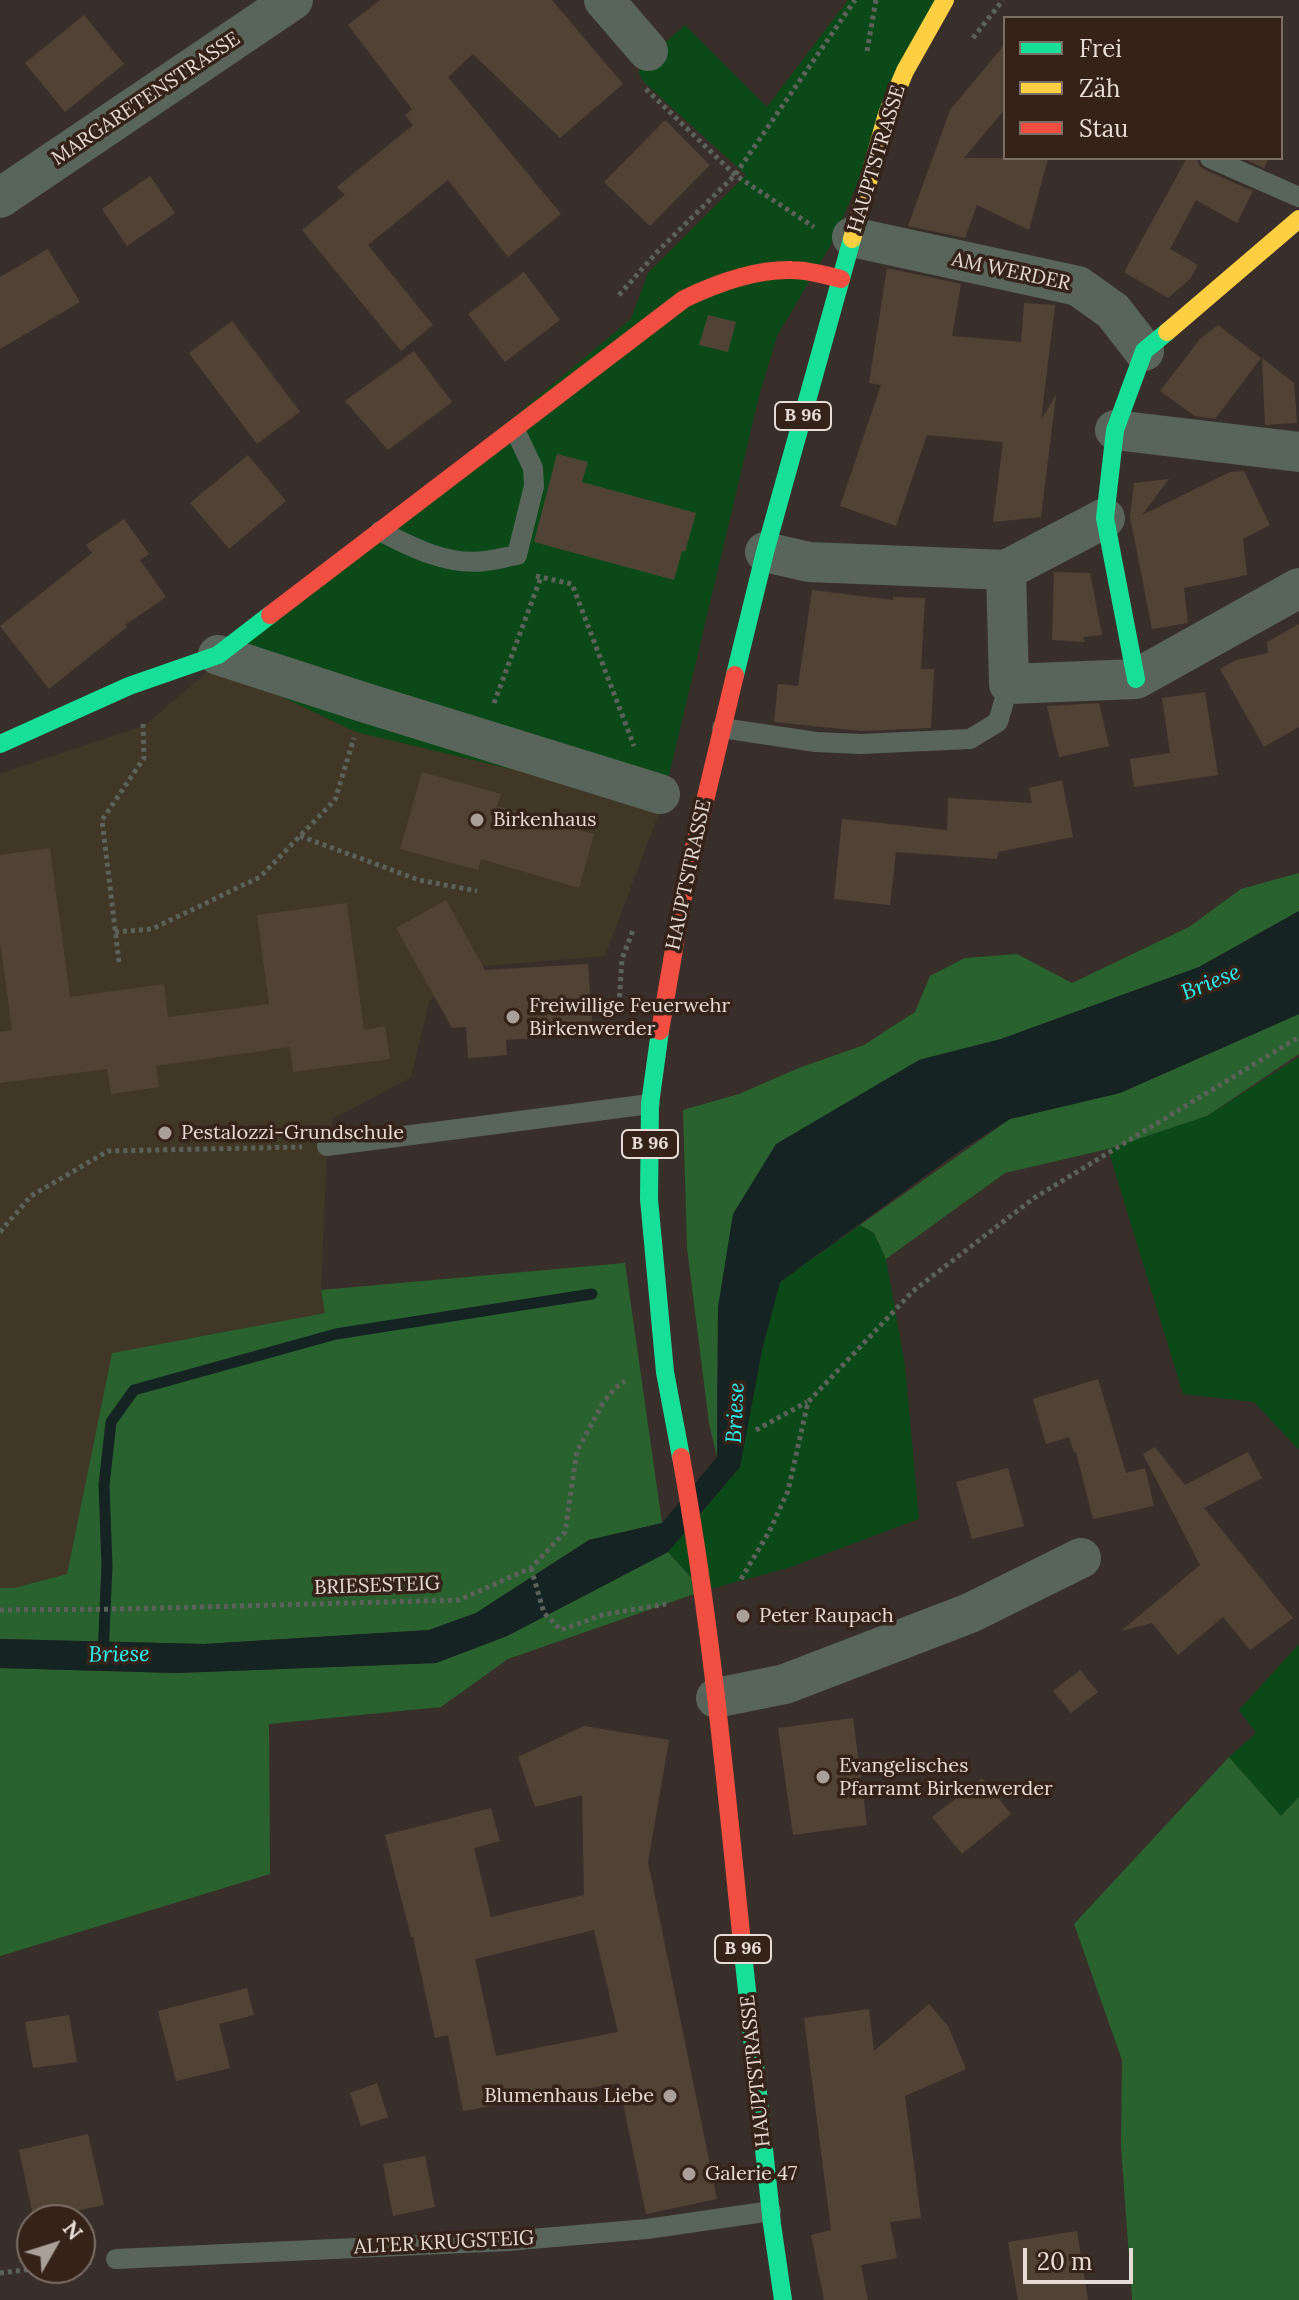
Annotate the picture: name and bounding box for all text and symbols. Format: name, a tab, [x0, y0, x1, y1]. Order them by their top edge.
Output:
legend	[1003, 16, 1283, 160]
street label: MARGARETENSTRASSE	[47, 27, 245, 171]
text: Frei	[1079, 33, 1122, 64]
text: Zäh	[1079, 73, 1120, 104]
street label: HAUPTSTRASSE	[843, 82, 911, 236]
text: Stau	[1079, 113, 1128, 144]
street label: AM WERDER	[949, 248, 1073, 296]
road number: B 96	[775, 402, 831, 430]
street label: HAUPTSTRASSE	[661, 798, 717, 952]
place label: Birkenhaus	[493, 808, 596, 832]
marker: Birkenhaus	[468, 811, 486, 829]
water label: Briese	[1178, 959, 1244, 1007]
place label: Freiwillige Feuerwehr Birkenwerder	[529, 994, 730, 1041]
marker: Freiwillige Feuerwehr Birkenwerder	[504, 1008, 522, 1026]
place label: Pestalozzi-Grundschule	[181, 1121, 404, 1145]
marker: Pestalozzi-Grundschule	[156, 1124, 174, 1142]
road number: B 96	[622, 1130, 678, 1158]
water label: Briese	[721, 1382, 751, 1444]
street label: BRIESESTEIG	[314, 1572, 440, 1600]
place label: Peter Raupach	[759, 1604, 894, 1628]
marker: Peter Raupach	[734, 1607, 752, 1625]
water label: Briese	[88, 1641, 150, 1669]
place label: Evangelisches Pfarramt Birkenwerder	[839, 1754, 1053, 1801]
marker: Evangelisches Pfarramt Birkenwerder	[814, 1768, 832, 1786]
road number: B 96	[715, 1935, 771, 1963]
street label: HAUPTSTRASSE	[736, 1994, 776, 2148]
place label: Blumenhaus Liebe	[484, 2084, 654, 2108]
marker: Blumenhaus Liebe	[661, 2087, 679, 2105]
place label: Galerie 47	[705, 2162, 797, 2186]
marker: Galerie 47	[680, 2165, 698, 2183]
north arrow	[16, 2204, 96, 2284]
text: N	[57, 2215, 89, 2246]
street label: ALTER KRUGSTEIG	[353, 2226, 535, 2260]
scale bar	[1027, 2232, 1137, 2282]
text: 20 m	[1037, 2246, 1093, 2277]

